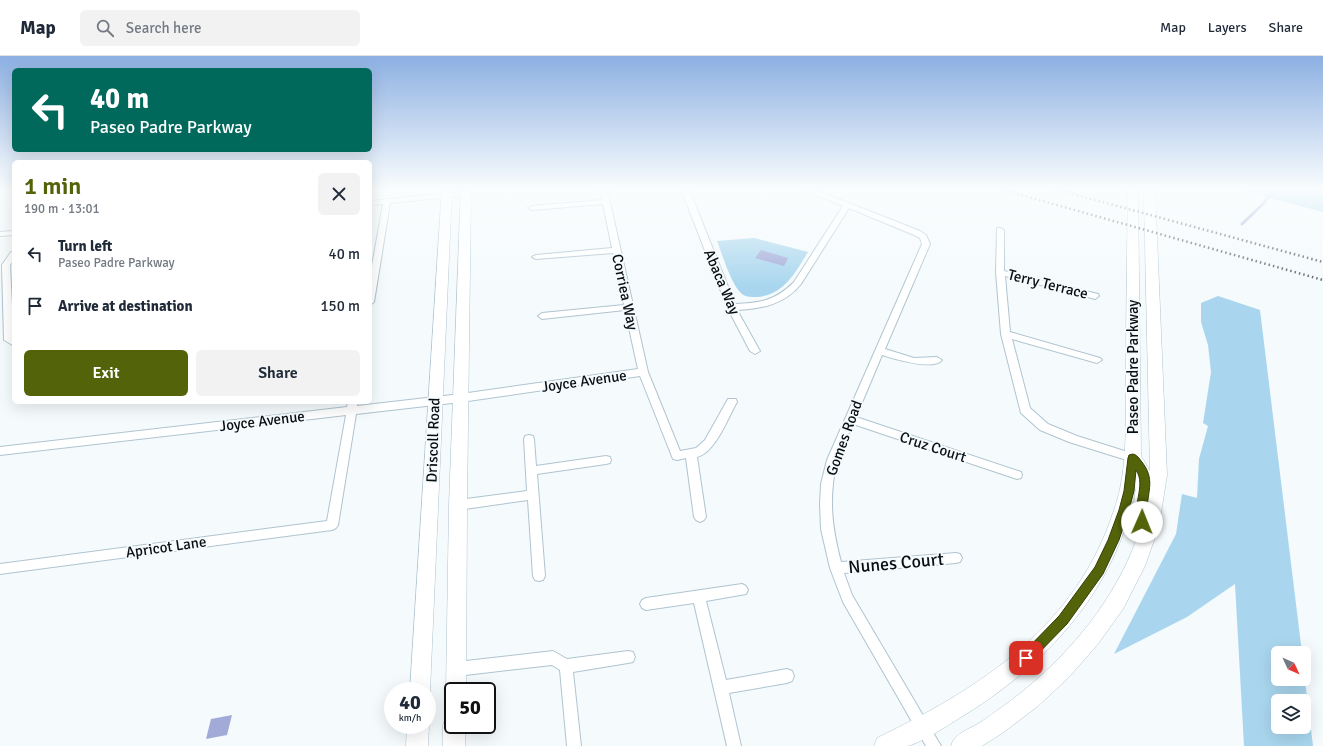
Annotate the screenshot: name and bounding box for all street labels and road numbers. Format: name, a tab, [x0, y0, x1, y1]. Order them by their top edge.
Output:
street label: Abaca Way	[700, 247, 744, 317]
street label: Corriea Way	[608, 252, 642, 332]
street label: Terry Terrace	[1006, 265, 1090, 303]
street label: Paseo Padre Parkway	[1124, 300, 1142, 434]
street label: Joyce Avenue	[540, 366, 628, 396]
street label: Driscoll Road	[423, 397, 443, 483]
street label: Gomes Road	[822, 398, 866, 478]
street label: Joyce Avenue	[218, 407, 306, 435]
street label: Cruz Court	[897, 428, 969, 466]
street label: Apricot Lane	[125, 532, 207, 562]
street label: Nunes Court	[847, 548, 945, 578]

